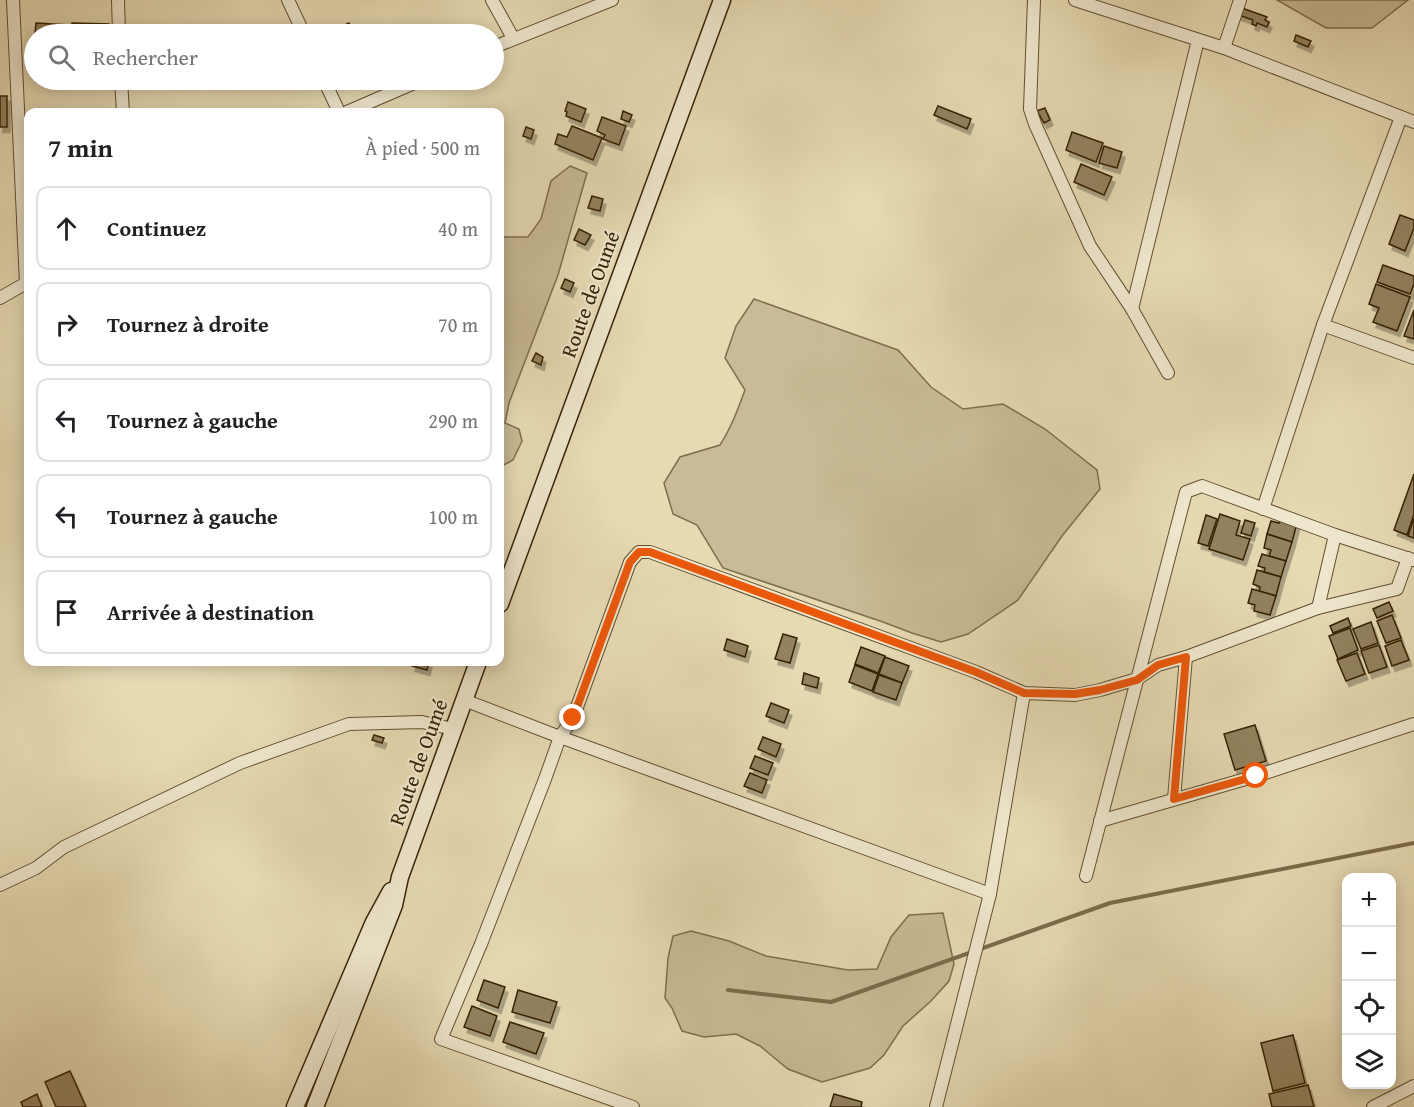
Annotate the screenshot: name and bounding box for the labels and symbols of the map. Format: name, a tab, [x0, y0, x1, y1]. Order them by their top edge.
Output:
street label: Route de Oumé	[553, 226, 627, 362]
street label: Route de Oumé	[381, 694, 455, 830]
route end	[559, 704, 585, 730]
route start	[1242, 762, 1268, 788]

